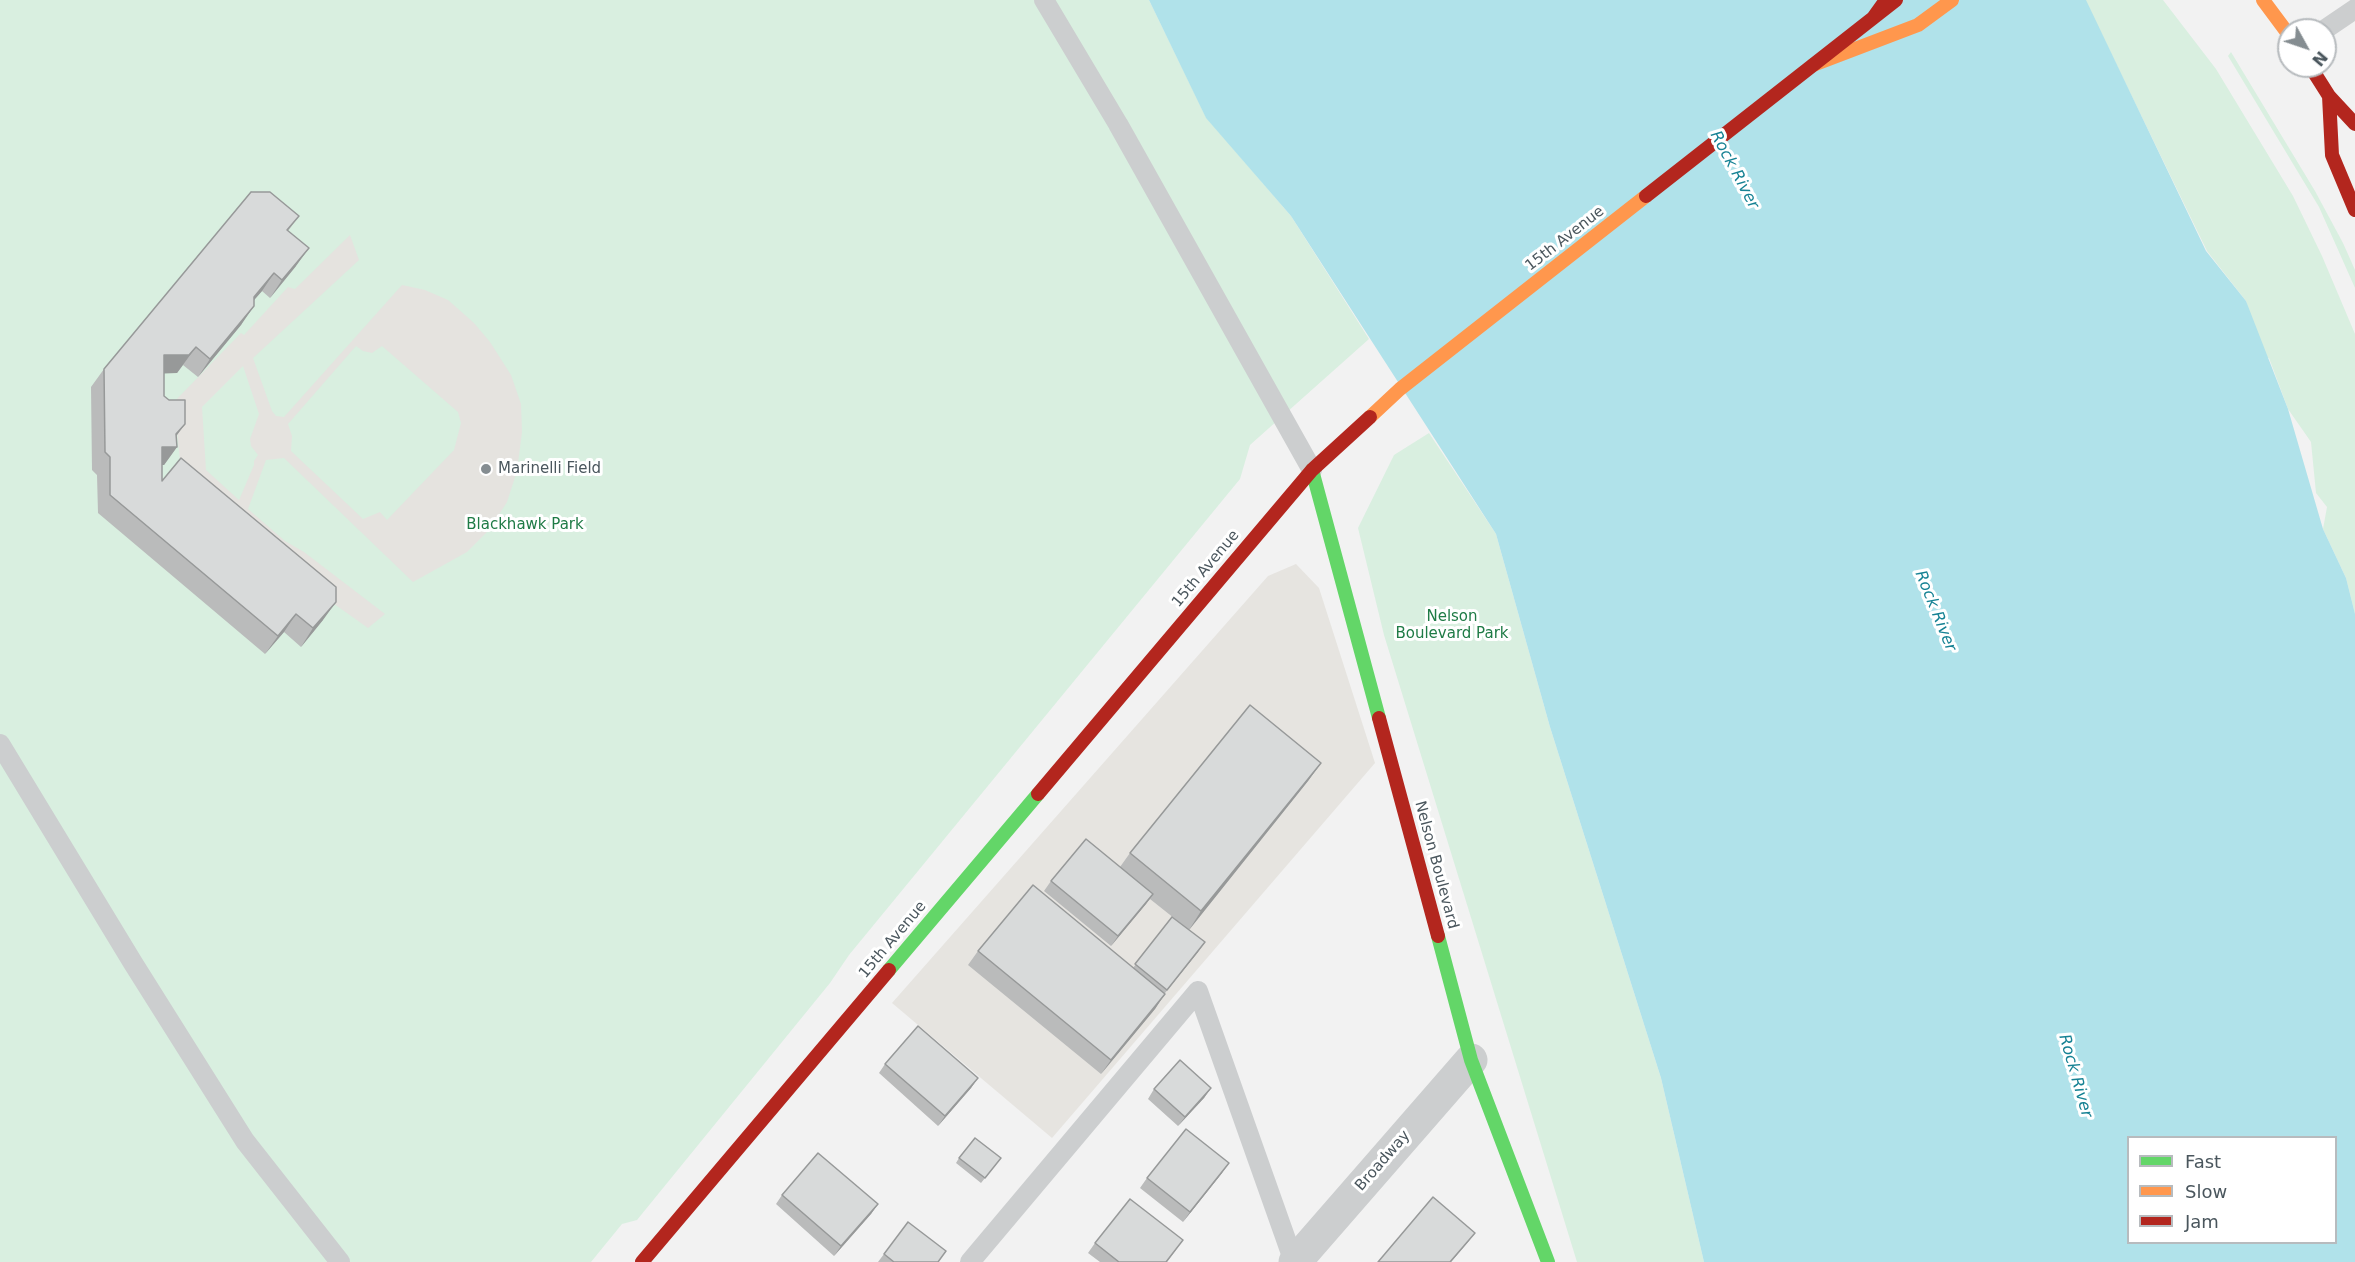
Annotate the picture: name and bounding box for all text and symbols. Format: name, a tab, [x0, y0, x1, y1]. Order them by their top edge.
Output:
north arrow	[2277, 18, 2337, 78]
text: N	[2308, 47, 2331, 70]
water label: Rock River	[1705, 128, 1763, 212]
street label: 15th Avenue	[1522, 203, 1608, 275]
place label: Marinelli Field	[498, 460, 601, 478]
marker: Marinelli Field	[479, 462, 493, 476]
park label: Blackhawk Park	[466, 516, 584, 534]
street label: 15th Avenue	[1169, 527, 1243, 611]
water label: Rock River	[1910, 568, 1960, 654]
park label: Nelson Boulevard Park	[1395, 608, 1509, 643]
street label: Nelson Boulevard	[1410, 799, 1462, 931]
street label: 15th Avenue	[856, 898, 930, 982]
water label: Rock River	[2054, 1032, 2096, 1120]
street label: Broadway	[1352, 1127, 1414, 1195]
legend	[2127, 1136, 2337, 1244]
text: Fast	[2185, 1151, 2221, 1172]
text: Slow	[2185, 1181, 2227, 1202]
text: Jam	[2185, 1211, 2219, 1232]

